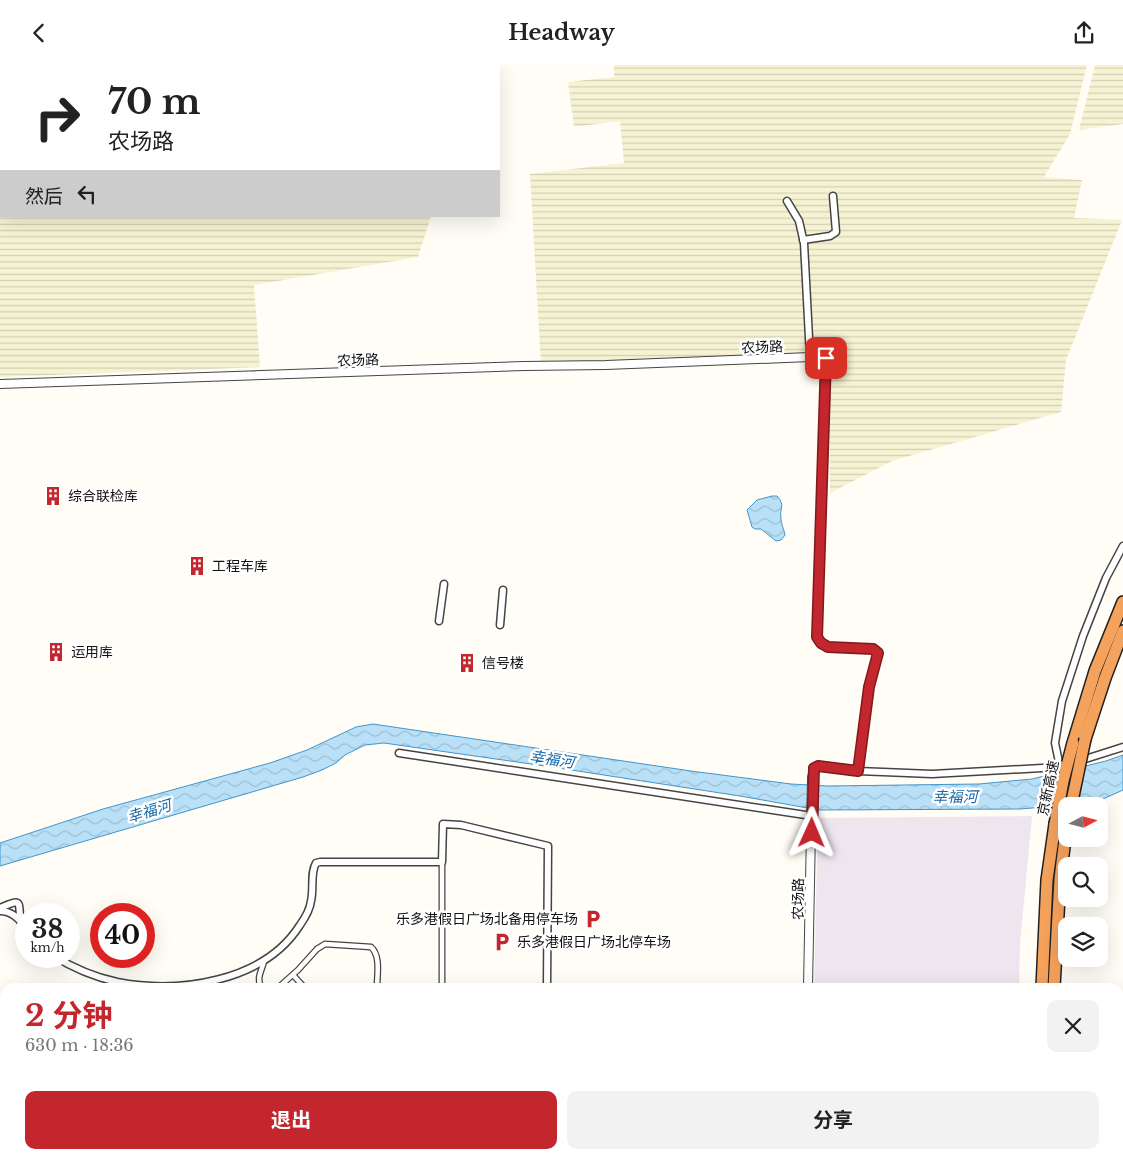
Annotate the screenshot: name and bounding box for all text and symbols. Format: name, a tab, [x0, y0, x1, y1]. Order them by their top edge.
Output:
icon: back	[25, 19, 53, 47]
text: Headway	[508, 19, 615, 46]
icon: share	[1070, 19, 1098, 47]
text: 70 m	[108, 80, 201, 123]
icon: right	[25, 85, 90, 150]
text: 农场路	[108, 128, 174, 155]
icon: left	[73, 180, 101, 208]
text: 然后	[25, 185, 63, 208]
street label: 农场路	[741, 337, 783, 357]
pin	[805, 337, 847, 379]
icon: arrive	[812, 344, 840, 372]
street label: 农场路	[337, 350, 379, 370]
building icon: 综合联检库	[42, 485, 64, 507]
place label: 综合联检库	[68, 487, 138, 505]
building icon: 工程车库	[186, 555, 208, 577]
place label: 工程车库	[212, 557, 268, 575]
building icon: 运用库	[45, 641, 67, 663]
place label: 运用库	[71, 643, 113, 661]
building icon: 信号楼	[456, 652, 478, 674]
place label: 信号楼	[482, 654, 524, 672]
water label: 幸福河	[528, 746, 579, 772]
street label: 京新高速	[1033, 759, 1063, 817]
water label: 幸福河	[932, 787, 980, 806]
water label: 幸福河	[125, 794, 176, 827]
north arrow	[1058, 797, 1108, 847]
map controls	[1058, 797, 1108, 967]
position arrow	[785, 806, 837, 858]
button: search	[1058, 857, 1108, 907]
street label: 农场路	[789, 878, 807, 920]
speed limit sign: 40	[90, 903, 155, 968]
parking icon: 乐多港假日广场北备用停车场	[582, 908, 604, 930]
place label: 乐多港假日广场北备用停车场	[396, 910, 578, 928]
text: 38	[32, 914, 63, 945]
button: layers	[1058, 917, 1108, 967]
parking icon: 乐多港假日广场北停车场	[491, 931, 513, 953]
place label: 乐多港假日广场北停车场	[517, 933, 671, 951]
text: km/h	[30, 940, 65, 955]
text: 2 分钟	[25, 997, 113, 1034]
button: close	[1047, 1000, 1099, 1052]
text: 630 m · 18:36	[25, 1035, 134, 1055]
button: 退出	[25, 1091, 557, 1149]
button: 分享	[567, 1091, 1099, 1149]

